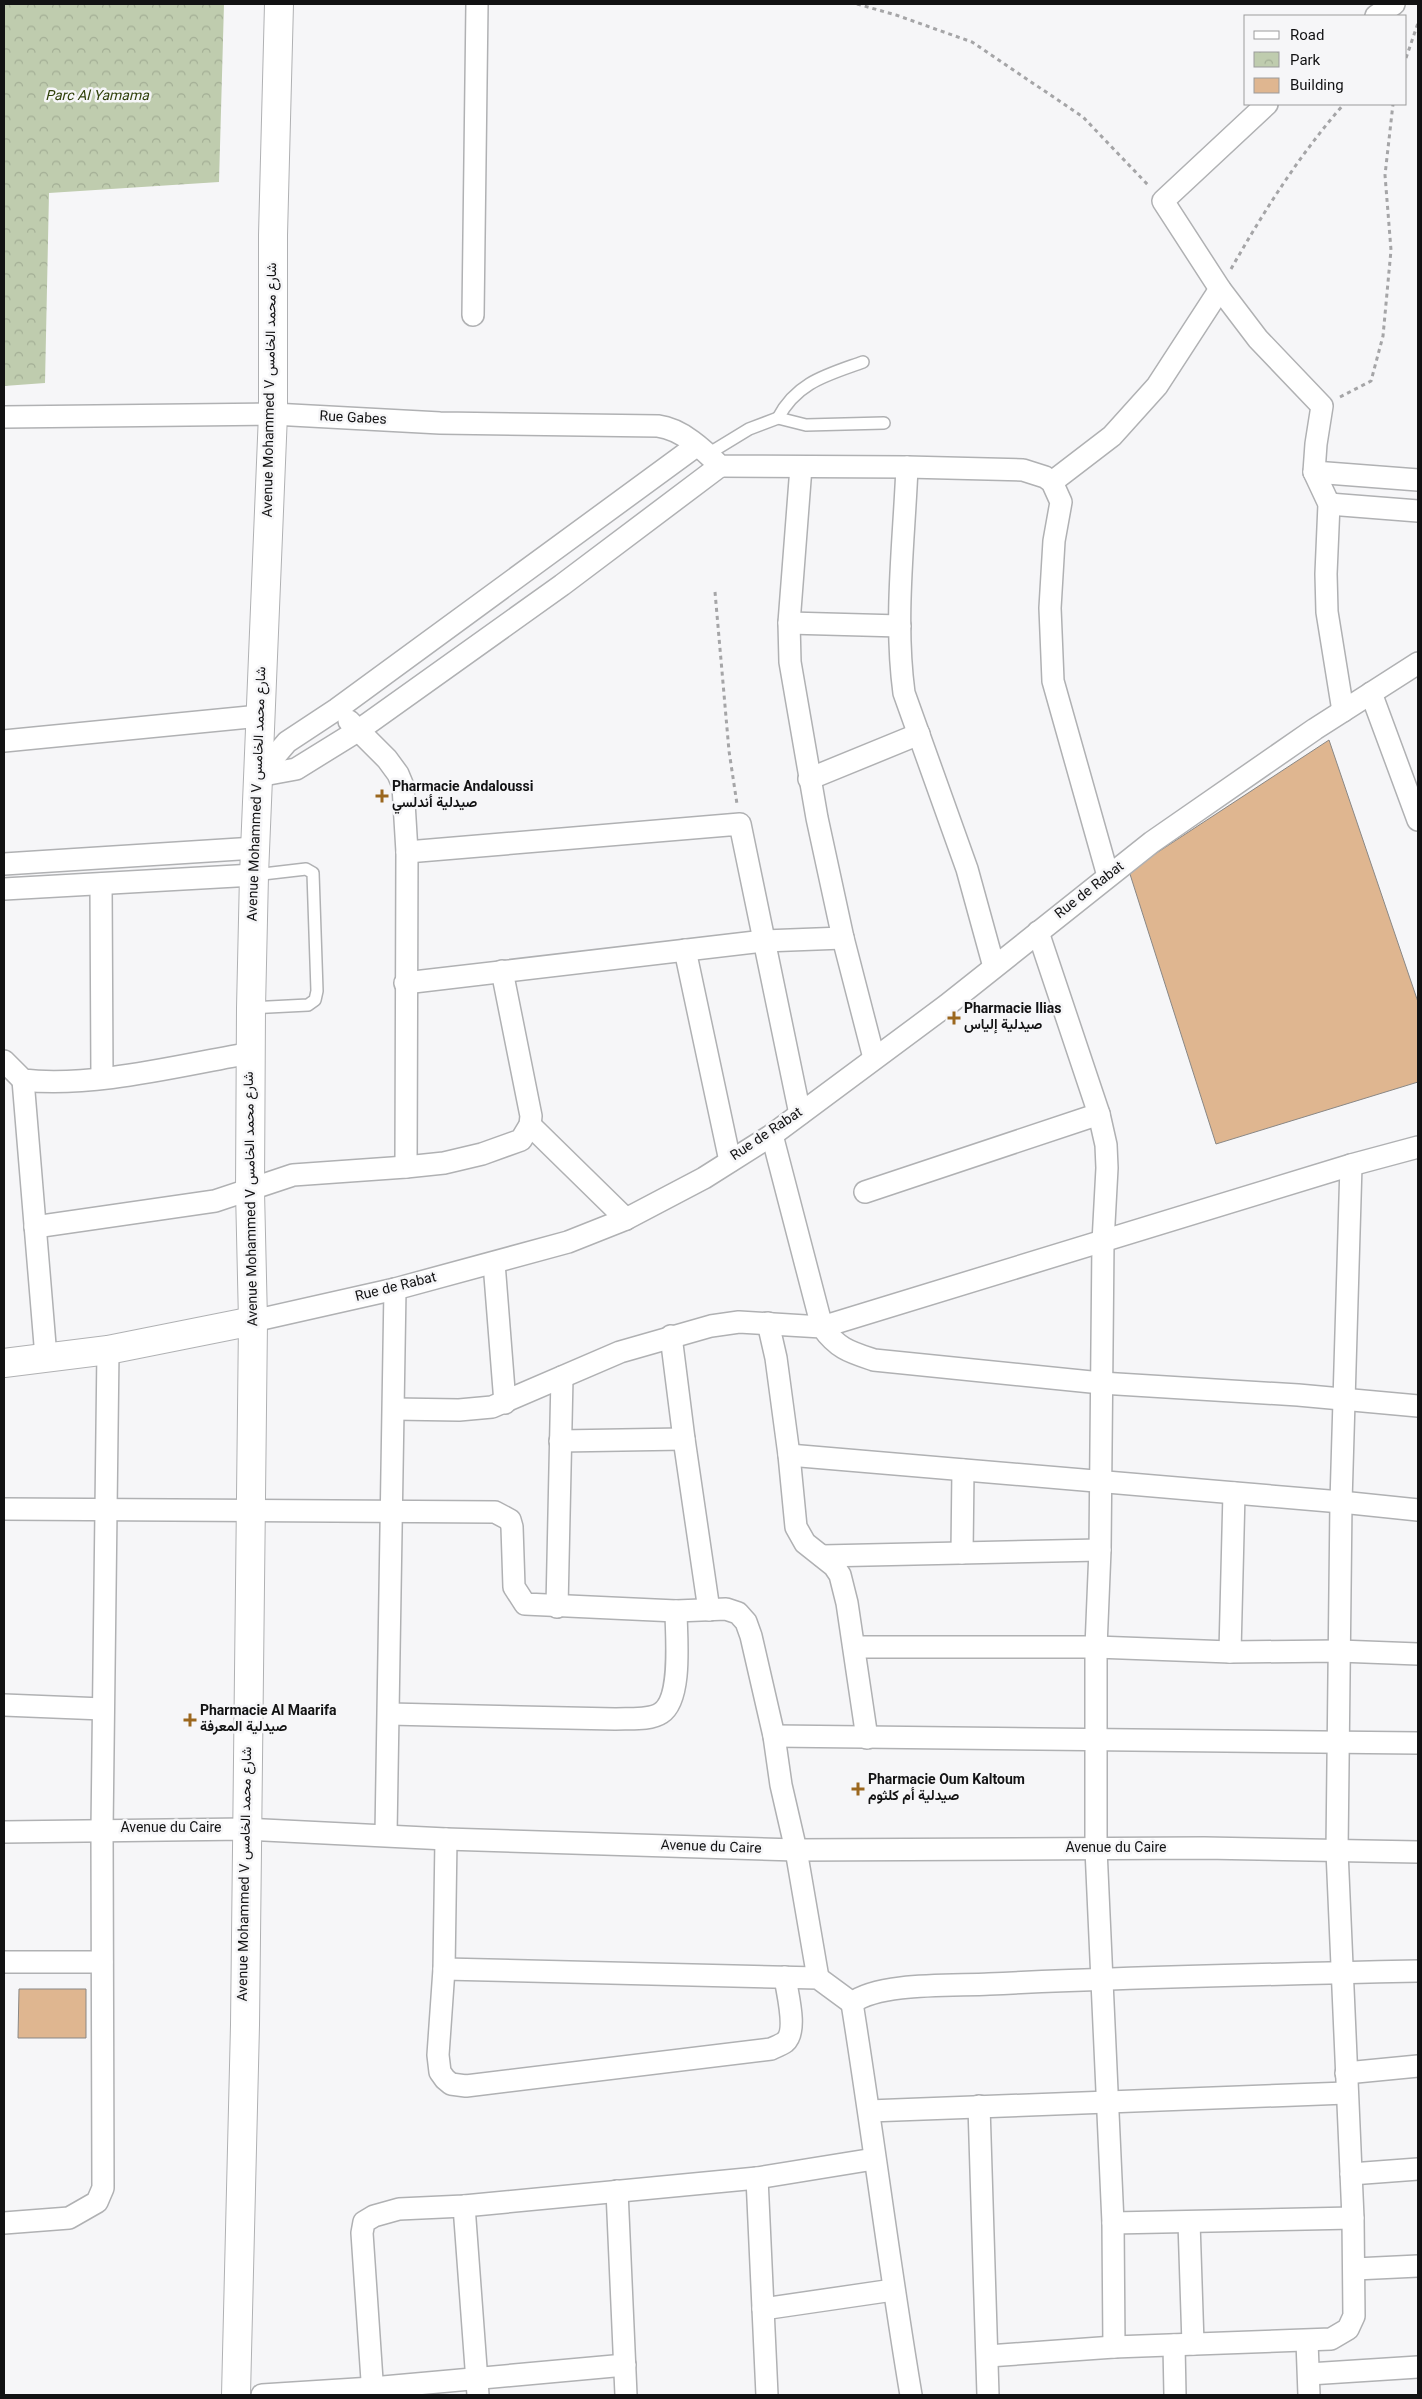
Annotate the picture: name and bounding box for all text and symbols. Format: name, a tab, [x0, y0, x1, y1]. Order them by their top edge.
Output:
legend	[1244, 15, 1407, 105]
text: Road	[1290, 25, 1324, 48]
text: Park	[1290, 50, 1321, 73]
text: Building	[1290, 75, 1344, 98]
park label: Parc Al Yamama	[45, 86, 150, 108]
street label: Avenue Mohammed V شارع محمد الخامس	[258, 262, 284, 518]
street label: Rue Gabes	[319, 406, 387, 432]
street label: Avenue Mohammed V شارع محمد الخامس	[243, 666, 273, 922]
place label: Pharmacie Andaloussi صيدلية أندلسي	[392, 777, 533, 815]
marker: Pharmacie Andaloussi صيدلية أندلسي	[376, 790, 388, 802]
street label: Rue de Rabat	[1051, 857, 1130, 925]
place label: Pharmacie Ilias صيدلية إلياس	[964, 999, 1061, 1037]
marker: Pharmacie Ilias صيدلية إلياس	[948, 1012, 960, 1024]
street label: Avenue Mohammed V شارع محمد الخامس	[239, 1071, 265, 1327]
street label: Rue de Rabat	[726, 1102, 808, 1167]
street label: Rue de Rabat	[353, 1267, 439, 1309]
place label: Pharmacie Al Maarifa صيدلية المعرفة	[200, 1701, 337, 1739]
marker: Pharmacie Al Maarifa صيدلية المعرفة	[184, 1714, 196, 1726]
street label: Avenue Mohammed V شارع محمد الخامس	[233, 1746, 259, 2002]
place label: Pharmacie Oum Kaltoum صيدلية أم كلثوم	[868, 1770, 1025, 1808]
marker: Pharmacie Oum Kaltoum صيدلية أم كلثوم	[852, 1783, 864, 1795]
street label: Avenue du Caire	[120, 1818, 222, 1840]
street label: Avenue du Caire	[660, 1835, 762, 1861]
street label: Avenue du Caire	[1065, 1838, 1167, 1860]

